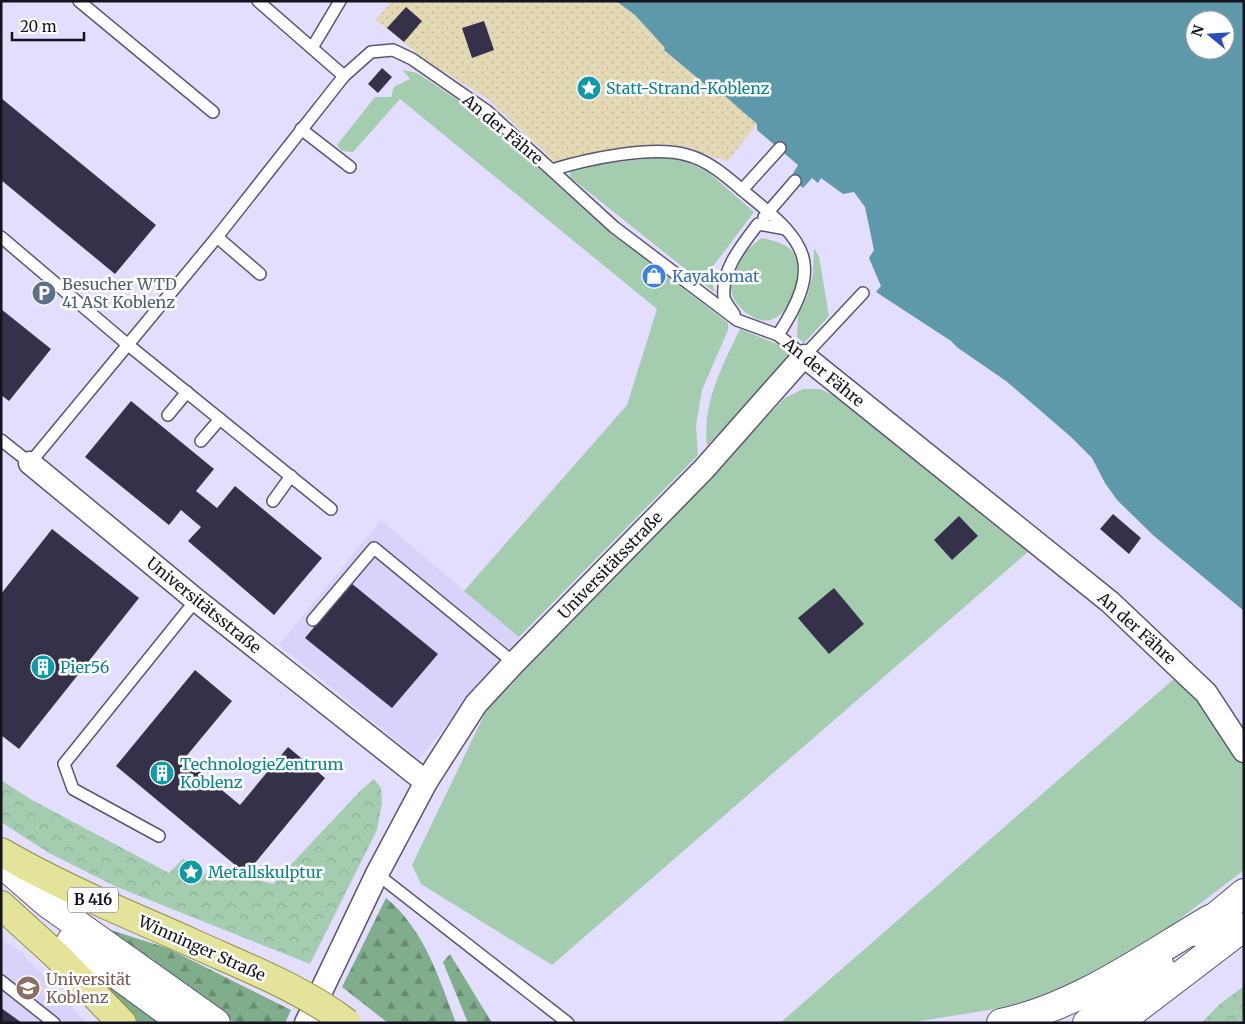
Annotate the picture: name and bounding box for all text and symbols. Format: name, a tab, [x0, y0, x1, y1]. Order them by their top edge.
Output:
scale bar	[12, 10, 85, 42]
north arrow	[1185, 10, 1235, 60]
text: 20 m	[20, 17, 57, 36]
text: N	[1187, 23, 1208, 39]
place icon: Statt-Strand-Koblenz	[576, 75, 602, 101]
place label: Statt-Strand-Koblenz	[606, 78, 770, 98]
street label: An der Fähre	[458, 89, 547, 168]
shop icon: Kayakomat	[641, 263, 667, 289]
place label: Kayakomat	[672, 266, 760, 286]
place label: Besucher WTD 41 ASt Koblenz	[62, 274, 177, 312]
parking icon: Besucher WTD 41 ASt Koblenz	[31, 280, 57, 306]
street label: An der Fähre	[779, 333, 869, 411]
street label: Universitätsstraße	[554, 507, 666, 623]
street label: Universitätsstraße	[143, 553, 265, 657]
street label: An der Fähre	[1093, 587, 1180, 668]
building icon: Pier56	[30, 654, 56, 680]
place label: Pier56	[60, 657, 110, 677]
place label: TechnologieZentrum Koblenz	[180, 754, 343, 792]
building icon: TechnologieZentrum Koblenz	[149, 760, 175, 786]
place icon: Metallskulptur	[178, 859, 204, 885]
place label: Metallskulptur	[208, 862, 323, 882]
road number: B 416	[68, 888, 118, 912]
street label: Winninger Straße	[134, 911, 269, 985]
place label: Universität Koblenz	[46, 969, 132, 1007]
school or university icon: Universität Koblenz	[15, 975, 41, 1001]

